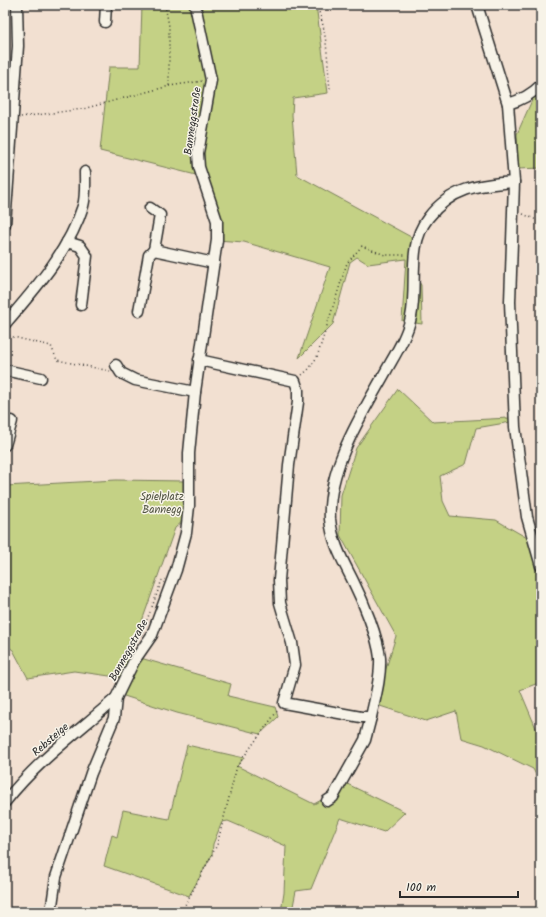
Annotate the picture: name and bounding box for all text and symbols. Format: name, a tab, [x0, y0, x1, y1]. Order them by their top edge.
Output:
street label: Banneggstraße	[179, 86, 207, 156]
park label: Spielplatz Bannegg	[140, 488, 184, 519]
street label: Banneggstraße	[104, 616, 153, 685]
street label: Rebsteige	[28, 719, 73, 761]
scale bar	[400, 873, 518, 899]
text: 100 m	[406, 878, 437, 897]

